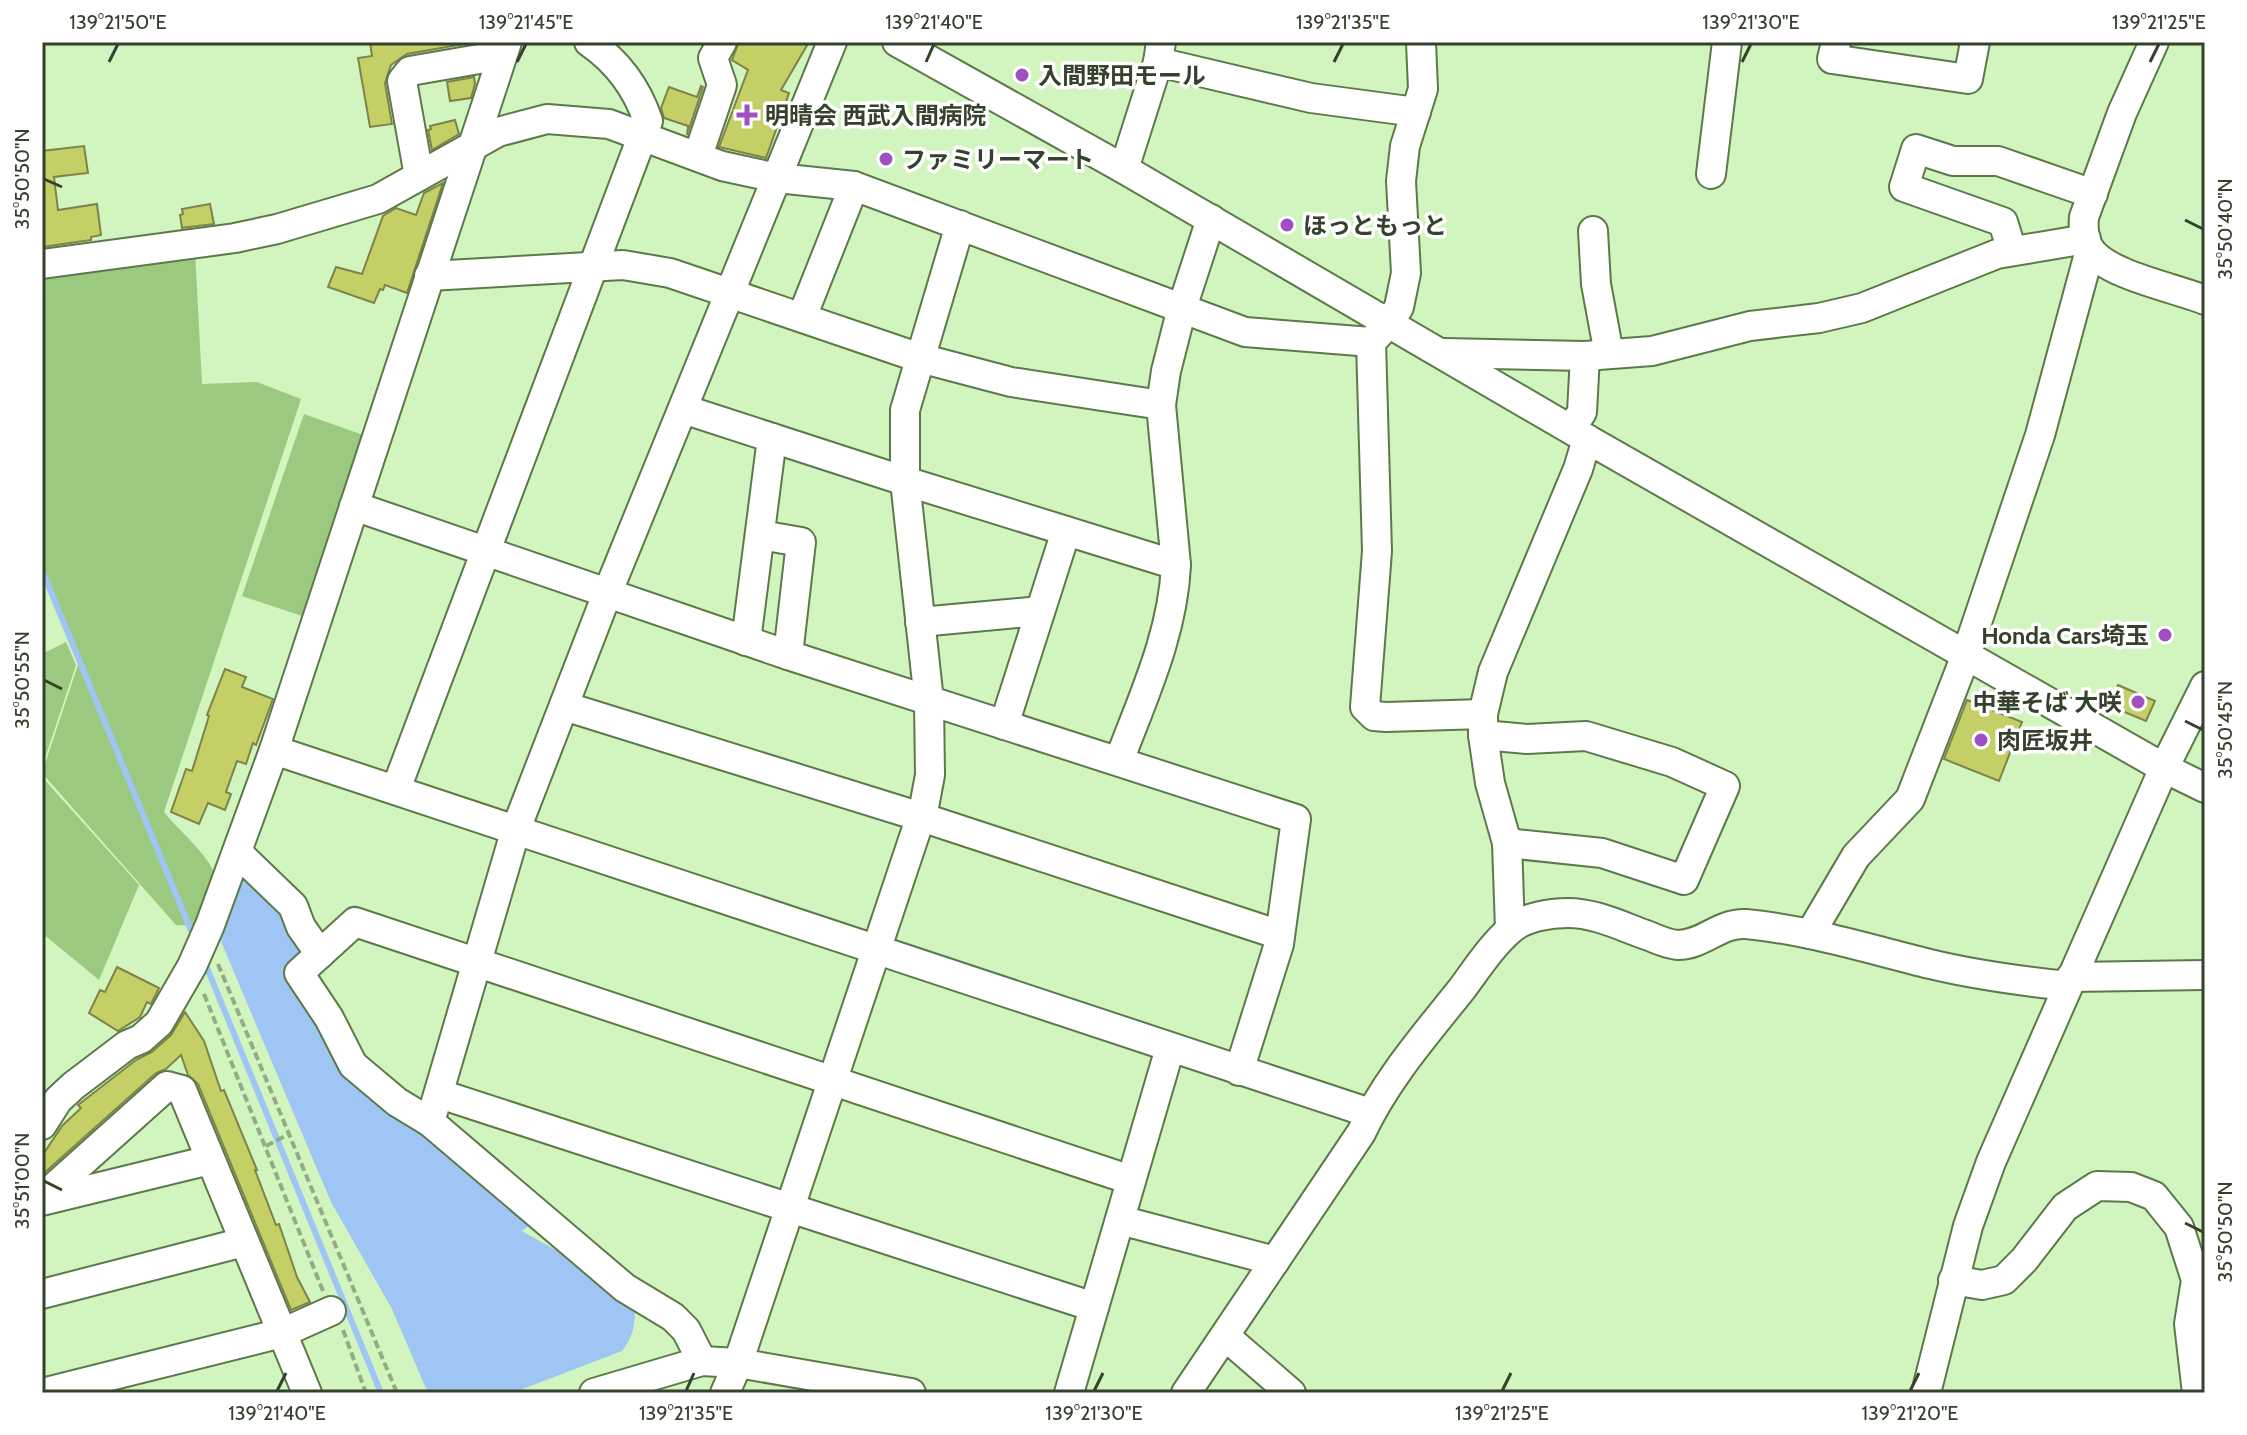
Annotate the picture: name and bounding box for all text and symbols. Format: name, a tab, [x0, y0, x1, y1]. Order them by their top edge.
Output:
text: 139°21'50"E	[69, 10, 167, 34]
text: 139°21'45"E	[479, 10, 573, 34]
text: 139°21'40"E	[885, 10, 983, 34]
text: 139°21'35"E	[1296, 10, 1390, 34]
text: 139°21'30"E	[1702, 10, 1800, 34]
text: 139°21'25"E	[2112, 10, 2206, 34]
place label: 入間野田モール	[1038, 61, 1206, 90]
marker: 入間野田モール	[1013, 66, 1031, 84]
place label: 明晴会 西武入間病院	[765, 101, 986, 130]
marker: 明晴会 西武入間病院	[736, 104, 758, 126]
text: 35°50'50"N	[10, 129, 34, 229]
place label: ファミリーマート	[902, 145, 1094, 174]
marker: ファミリーマート	[877, 150, 895, 168]
text: 35°50'40"N	[2213, 178, 2237, 280]
place label: ほっともっと	[1303, 211, 1447, 240]
marker: ほっともっと	[1278, 216, 1296, 234]
place label: Honda Cars埼玉	[1981, 621, 2149, 650]
marker: Honda Cars埼玉	[2156, 626, 2174, 644]
text: 35°50'55"N	[10, 631, 34, 729]
text: 35°50'45"N	[2213, 681, 2237, 779]
place label: 中華そば 大咲	[1973, 688, 2122, 717]
marker: 中華そば 大咲	[2129, 693, 2147, 711]
place label: 肉匠坂井	[1997, 726, 2093, 755]
marker: 肉匠坂井	[1972, 731, 1990, 749]
text: 35°51'00"N	[10, 1133, 34, 1229]
text: 35°50'50"N	[2213, 1182, 2237, 1282]
text: 139°21'40"E	[228, 1401, 326, 1425]
text: 139°21'35"E	[639, 1401, 733, 1425]
text: 139°21'30"E	[1045, 1401, 1143, 1425]
text: 139°21'25"E	[1455, 1401, 1549, 1425]
text: 139°21'20"E	[1862, 1401, 1958, 1425]

